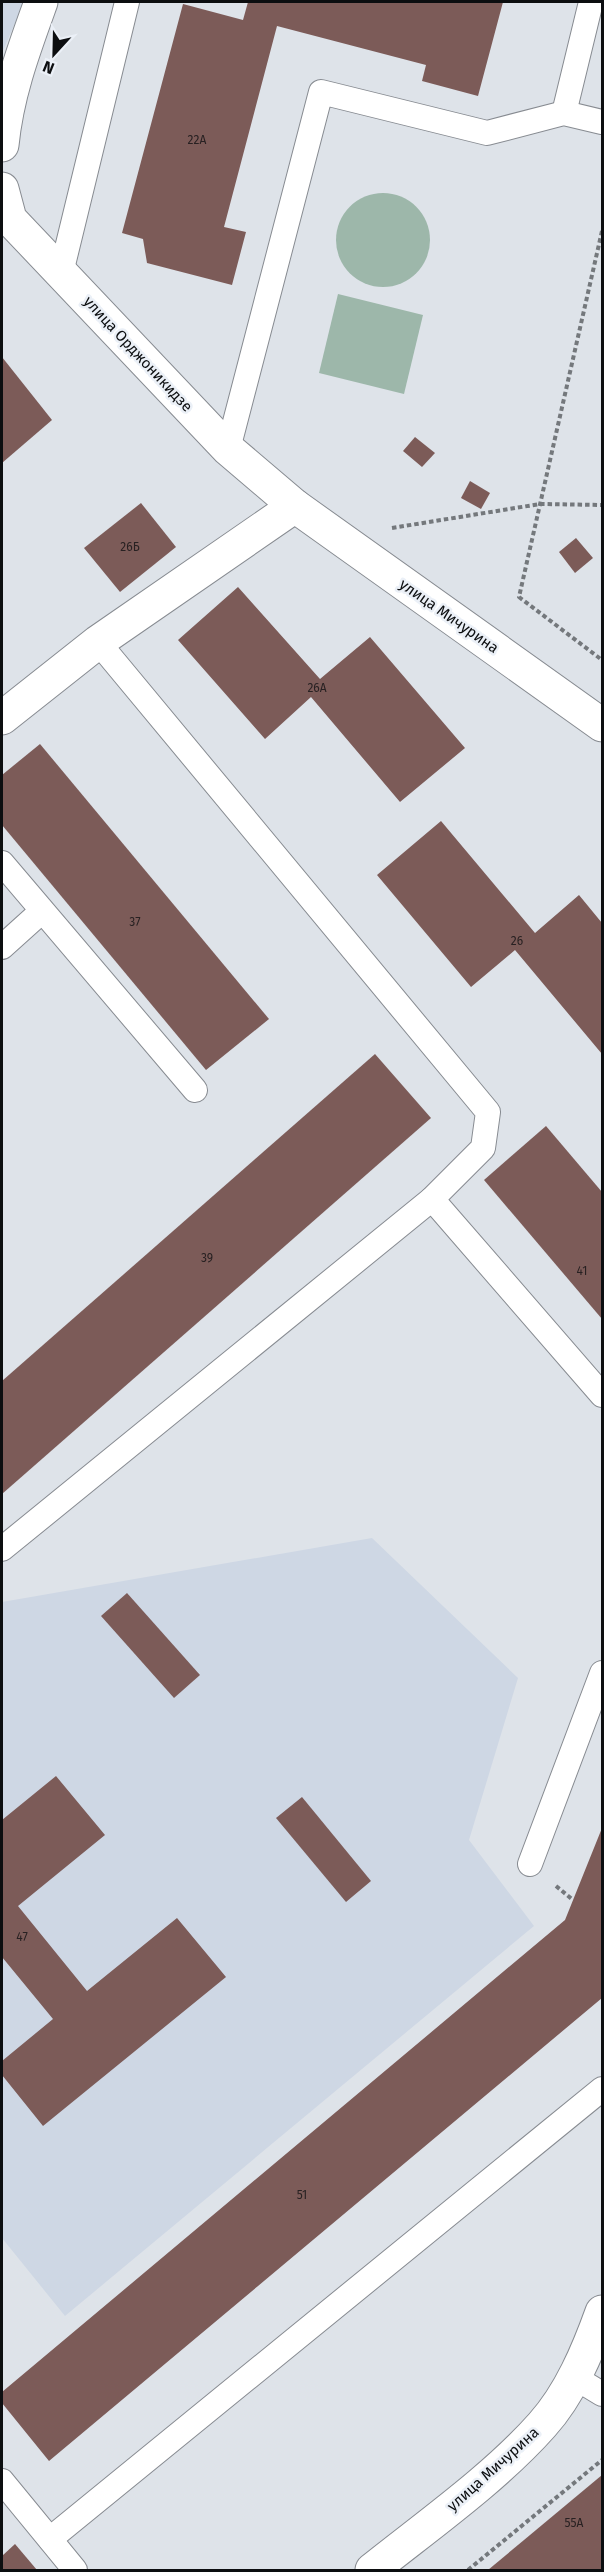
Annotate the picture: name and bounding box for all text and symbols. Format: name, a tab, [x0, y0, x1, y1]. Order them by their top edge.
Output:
north arrow	[24, 24, 84, 84]
text: N	[40, 57, 57, 78]
house number: 22А	[188, 133, 206, 147]
street label: улица Орджоникидзе	[80, 293, 196, 415]
house number: 26Б	[120, 540, 140, 554]
street label: улица Мичурина	[396, 575, 502, 657]
house number: 26А	[307, 681, 327, 695]
house number: 37	[129, 915, 141, 929]
house number: 26	[511, 934, 523, 948]
house number: 39	[201, 1251, 213, 1265]
house number: 41	[577, 1264, 587, 1278]
house number: 47	[16, 1930, 28, 1944]
house number: 51	[297, 2188, 307, 2202]
street label: улица Мичурина	[443, 2423, 543, 2515]
house number: 55А	[565, 2516, 584, 2530]

